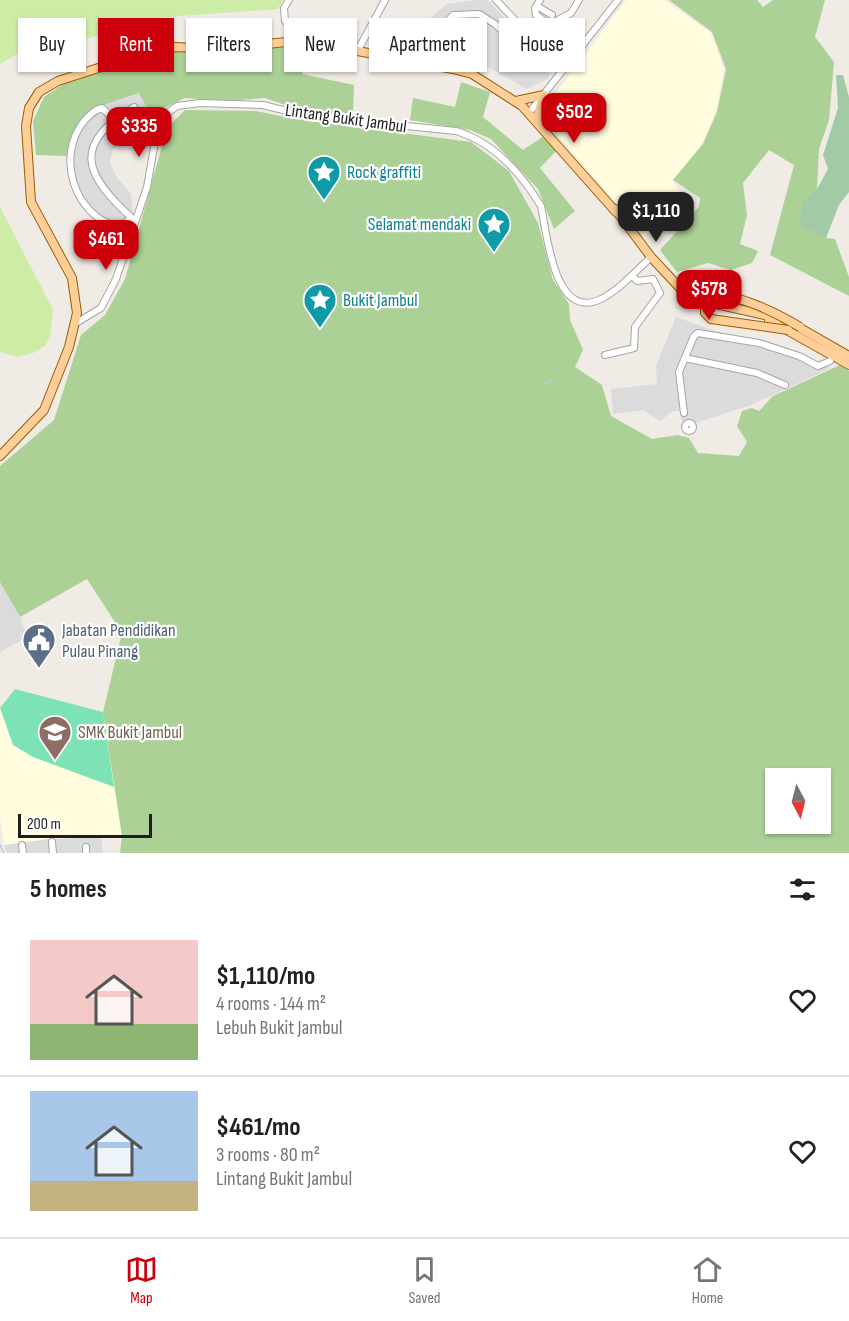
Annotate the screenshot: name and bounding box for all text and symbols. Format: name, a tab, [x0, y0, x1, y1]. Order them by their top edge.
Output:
chip: Buy	[18, 18, 86, 72]
chip: Rent	[98, 18, 174, 72]
chip: Filters	[186, 18, 272, 72]
chip: New	[284, 18, 357, 72]
chip: Apartment	[369, 18, 487, 72]
chip: House	[499, 18, 585, 72]
pin: $502	[538, 93, 610, 144]
street label: Lintang Bukit Jambul	[284, 100, 408, 137]
text: $502	[555, 100, 593, 124]
pin: $335	[103, 107, 175, 158]
text: $335	[121, 114, 157, 138]
place icon: Rock graffiti	[306, 154, 342, 201]
place label: Rock graffiti	[347, 162, 421, 183]
pin: $1,110	[607, 192, 705, 243]
text: $1,110	[632, 199, 680, 223]
place icon: Selamat mendaki	[476, 206, 512, 253]
place label: Selamat mendaki	[368, 214, 471, 235]
pin: $461	[70, 220, 142, 271]
text: $461	[88, 227, 124, 251]
pin: $578	[673, 270, 745, 321]
text: $578	[691, 277, 728, 301]
place icon: Bukit Jambul	[302, 282, 338, 329]
place label: Bukit Jambul	[343, 290, 418, 311]
place label: Jabatan Pendidikan Pulau Pinang	[61, 620, 176, 662]
public building icon: Jabatan Pendidikan Pulau Pinang	[21, 622, 57, 669]
school or university icon: SMK Bukit Jambul	[37, 714, 73, 761]
place label: SMK Bukit Jambul	[78, 722, 182, 743]
north arrow	[765, 768, 831, 834]
map controls	[765, 768, 831, 834]
scale bar	[18, 811, 152, 838]
text: 200 m	[27, 815, 61, 834]
icon: filters	[786, 873, 819, 906]
text: 5 homes	[30, 874, 107, 905]
text: $1,110/mo	[216, 961, 315, 992]
icon: home	[78, 964, 150, 1036]
icon: heart	[786, 984, 819, 1017]
text: 4 rooms · 144 m²	[216, 992, 326, 1016]
text: Lebuh Bukit Jambul	[216, 1016, 343, 1040]
text: $461/mo	[216, 1112, 301, 1143]
icon: home	[78, 1115, 150, 1187]
icon: heart	[786, 1135, 819, 1168]
text: 3 rooms · 80 m²	[216, 1143, 320, 1167]
text: Lintang Bukit Jambul	[216, 1167, 352, 1191]
tab: Map	[125, 1253, 158, 1308]
tab: Saved	[408, 1253, 441, 1308]
tab: Home	[691, 1253, 724, 1308]

